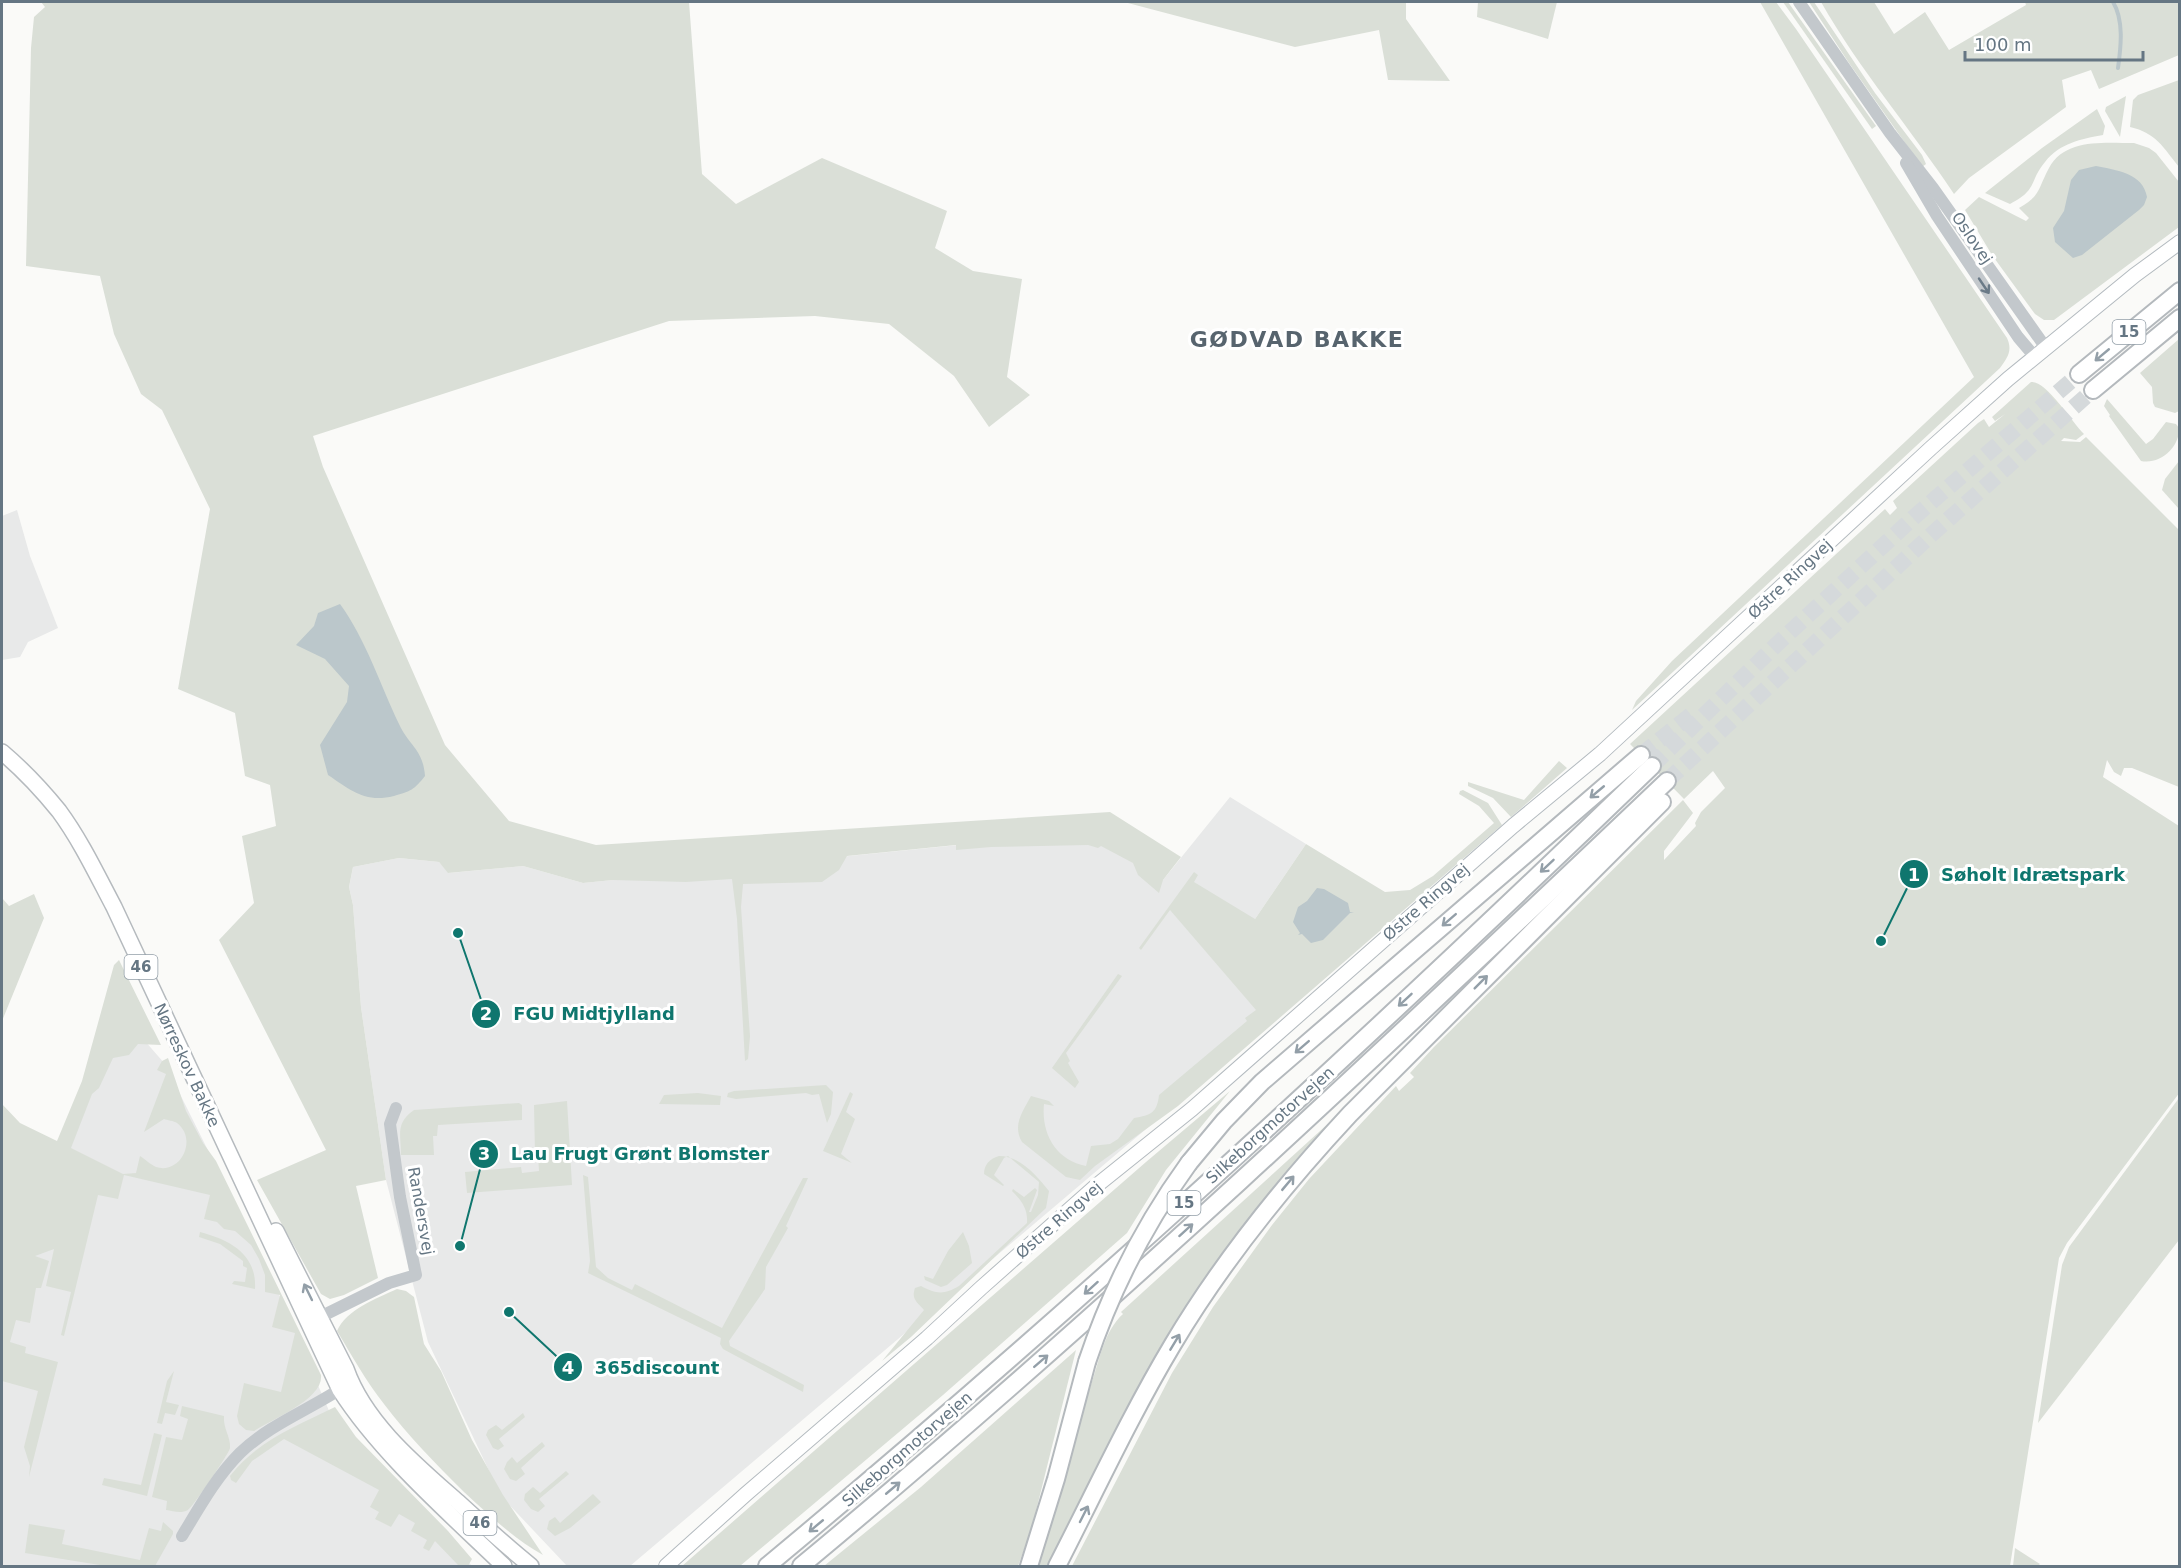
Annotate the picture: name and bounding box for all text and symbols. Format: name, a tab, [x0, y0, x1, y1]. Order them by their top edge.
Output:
scale bar	[1965, 24, 2144, 62]
text: 100 m	[1974, 34, 2032, 55]
street label: Oslovej	[1948, 208, 1996, 268]
one-way arrow	[1978, 277, 1990, 294]
road number: 15	[2112, 320, 2146, 344]
district label: GØDVAD BAKKE	[1190, 327, 1404, 352]
one-way arrow	[2094, 348, 2110, 361]
street label: Østre Ringvej	[1744, 535, 1836, 623]
one-way arrow	[1589, 786, 1605, 799]
callout: Søholt Idrætspark	[1899, 856, 2137, 892]
street label: Østre Ringvej	[1379, 859, 1473, 945]
one-way arrow	[1539, 859, 1554, 874]
text: 1	[1908, 864, 1920, 885]
text: Søholt Idrætspark	[1941, 864, 2126, 885]
one-way arrow	[1442, 913, 1457, 927]
road number: 46	[124, 955, 158, 979]
one-way arrow	[1473, 974, 1488, 989]
one-way arrow	[1397, 993, 1412, 1007]
callout: FGU Midtjylland	[471, 996, 687, 1032]
street label: Nørreskov Bakke	[150, 1000, 224, 1130]
text: 2	[480, 1003, 492, 1024]
text: FGU Midtjylland	[513, 1003, 675, 1024]
one-way arrow	[1294, 1041, 1310, 1054]
street label: Silkeborgmotorvejen	[1202, 1062, 1338, 1188]
callout: Lau Frugt Grønt Blomster	[469, 1136, 781, 1172]
text: 3	[478, 1143, 490, 1164]
text: Lau Frugt Grønt Blomster	[511, 1143, 769, 1164]
street label: Randersvej	[404, 1165, 438, 1257]
one-way arrow	[1281, 1176, 1295, 1191]
street label: Østre Ringvej	[1012, 1177, 1106, 1263]
road number: 15	[1168, 1191, 1200, 1215]
one-way arrow	[1178, 1224, 1193, 1238]
one-way arrow	[1084, 1281, 1099, 1295]
one-way arrow	[301, 1283, 313, 1301]
one-way arrow	[1169, 1334, 1181, 1351]
callout: 365discount	[553, 1349, 731, 1385]
one-way arrow	[1033, 1354, 1048, 1368]
text: 4	[562, 1357, 574, 1378]
text: 365discount	[595, 1357, 720, 1378]
street label: Silkeborgmotorvejen	[838, 1387, 976, 1511]
one-way arrow	[885, 1481, 900, 1495]
one-way arrow	[1078, 1506, 1090, 1524]
road number: 46	[464, 1511, 496, 1535]
one-way arrow	[808, 1519, 824, 1532]

